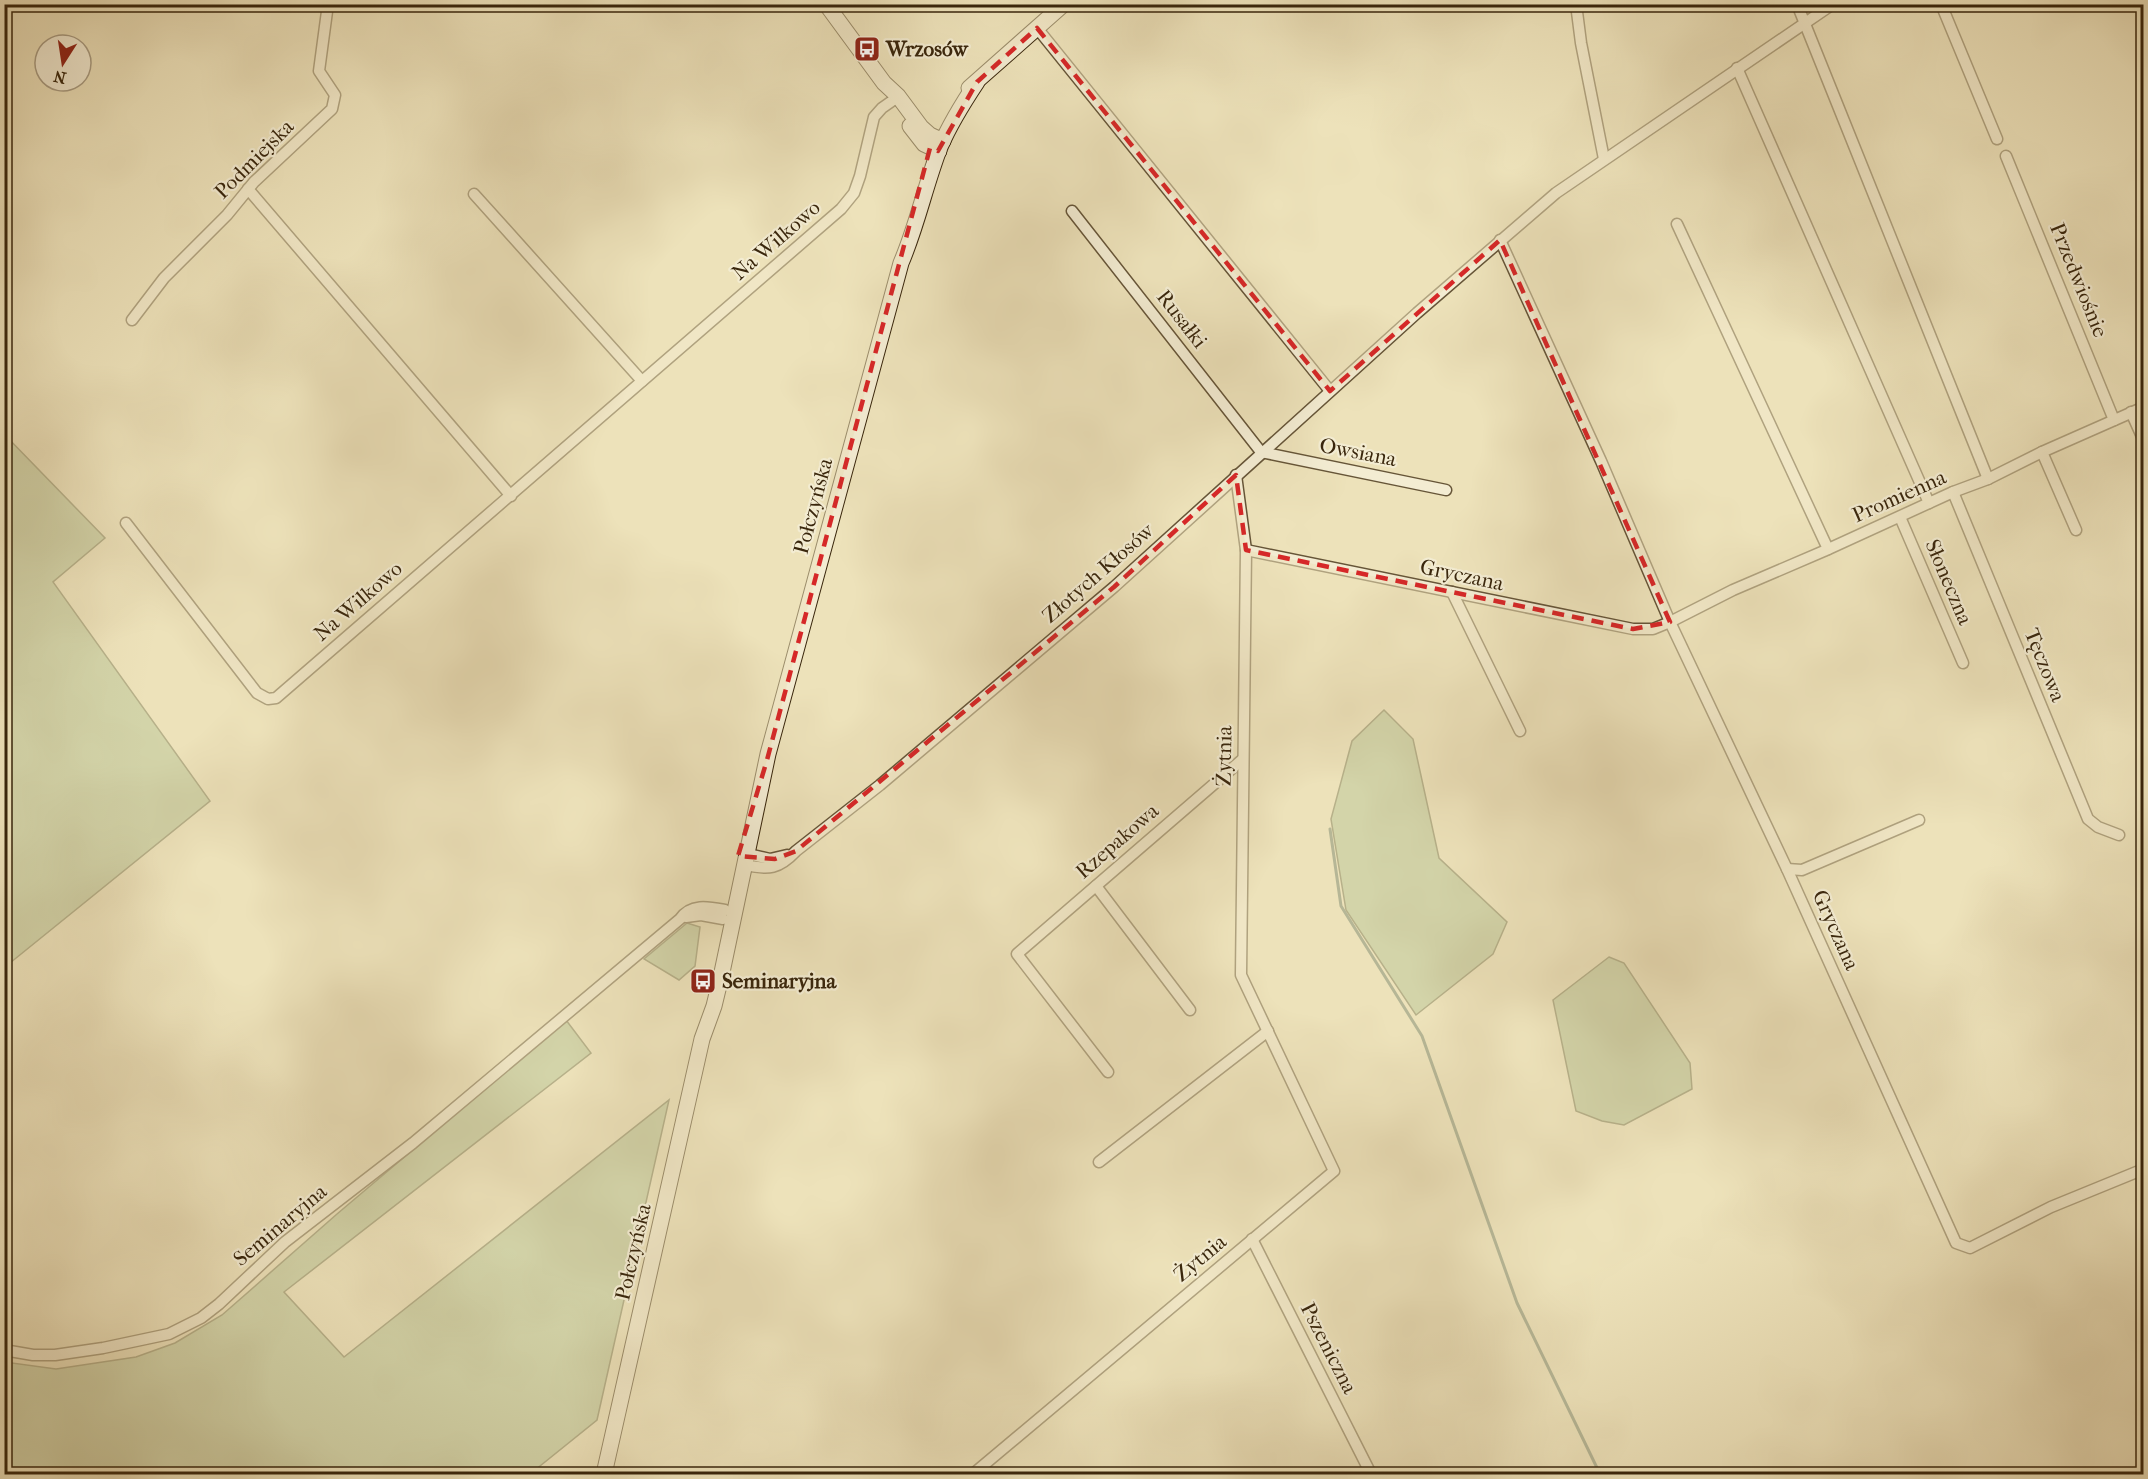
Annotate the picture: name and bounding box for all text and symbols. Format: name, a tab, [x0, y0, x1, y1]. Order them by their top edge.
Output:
north arrow	[33, 33, 93, 93]
bus stop icon: Wrzosów	[852, 34, 882, 64]
place label: Wrzosów	[885, 37, 969, 61]
text: N	[51, 66, 68, 88]
street label: Podmiejska	[210, 114, 299, 203]
street label: Na Wilkowo	[727, 195, 825, 285]
street label: Przedwiośnie	[2045, 219, 2113, 341]
street label: Rusałki	[1152, 285, 1212, 353]
street label: Owsiana	[1317, 433, 1399, 471]
street label: Połczyńska	[789, 455, 837, 557]
street label: Promienna	[1848, 465, 1950, 527]
street label: Złotych Kłosów	[1038, 517, 1159, 628]
street label: Słoneczna	[1920, 536, 1978, 628]
street label: Gryczana	[1418, 554, 1506, 596]
street label: Na Wilkowo	[309, 556, 407, 646]
street label: Tęczowa	[2020, 625, 2071, 705]
street label: Żytnia	[1211, 725, 1237, 787]
street label: Rzepakowa	[1071, 798, 1163, 883]
street label: Gryczana	[1808, 886, 1864, 974]
bus stop icon: Seminaryjna	[688, 966, 718, 996]
place label: Seminaryjna	[722, 969, 837, 993]
street label: Seminaryjna	[229, 1179, 332, 1271]
street label: Połczyńska	[610, 1201, 656, 1303]
street label: Żytnia	[1169, 1229, 1231, 1287]
street label: Pszeniczna	[1296, 1299, 1362, 1398]

